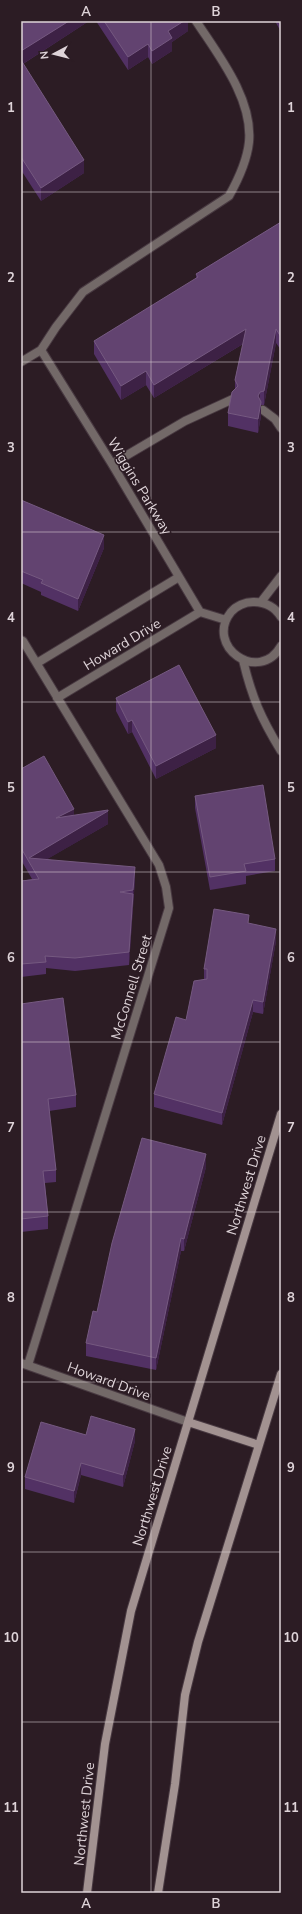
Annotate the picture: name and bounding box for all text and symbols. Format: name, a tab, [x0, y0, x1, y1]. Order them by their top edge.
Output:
text: A	[81, 3, 91, 21]
text: B	[212, 3, 221, 21]
north arrow	[34, 34, 74, 74]
text: N	[37, 50, 53, 60]
text: 1	[7, 99, 15, 117]
text: 1	[287, 99, 295, 117]
text: 2	[7, 269, 15, 287]
text: 2	[287, 269, 295, 287]
street label: Wiggins Parkway	[103, 434, 177, 539]
text: 3	[7, 439, 15, 457]
text: 3	[287, 439, 295, 457]
text: 4	[7, 609, 15, 627]
text: 4	[287, 609, 295, 627]
street label: Howard Drive	[80, 614, 165, 675]
text: 5	[7, 779, 15, 797]
text: 5	[287, 779, 295, 797]
street label: McConnell Street	[107, 932, 156, 1042]
text: 6	[7, 949, 15, 967]
text: 6	[287, 949, 295, 967]
text: 7	[7, 1119, 15, 1137]
text: 7	[287, 1119, 295, 1137]
street label: Northwest Drive	[222, 1133, 271, 1238]
text: 8	[7, 1289, 15, 1307]
text: 8	[287, 1289, 295, 1307]
street label: Howard Drive	[65, 1358, 153, 1405]
street label: Northwest Drive	[128, 1444, 177, 1549]
text: 9	[7, 1459, 15, 1477]
text: 9	[287, 1459, 295, 1477]
text: 10	[3, 1629, 19, 1647]
text: 10	[283, 1629, 299, 1647]
street label: Northwest Drive	[70, 1761, 99, 1867]
text: 11	[3, 1799, 19, 1817]
text: 11	[283, 1799, 299, 1817]
text: A	[81, 1895, 91, 1913]
text: B	[212, 1895, 221, 1913]

